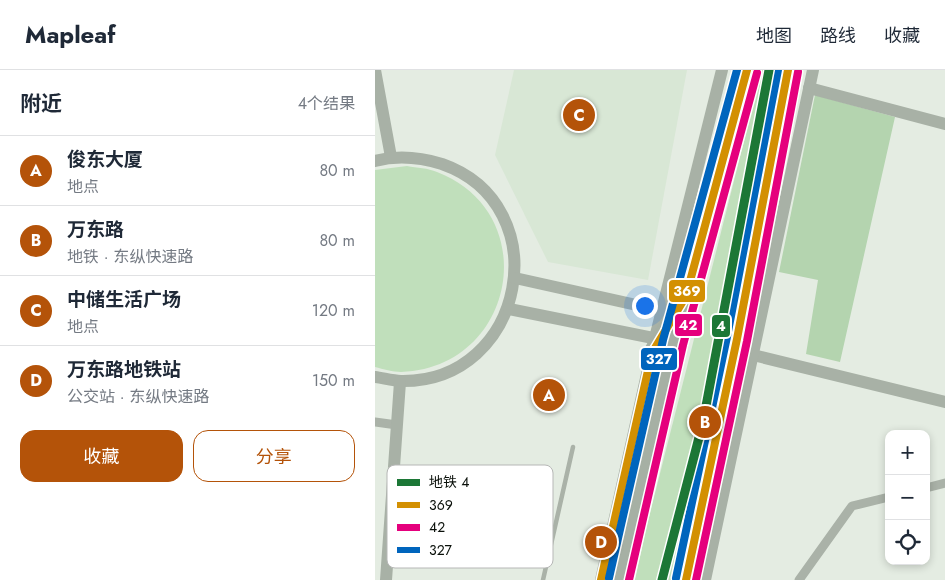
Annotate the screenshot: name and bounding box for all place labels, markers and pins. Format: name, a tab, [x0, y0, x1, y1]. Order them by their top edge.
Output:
pin: C	[563, 96, 595, 134]
pin: A	[533, 376, 565, 414]
pin: B	[689, 403, 721, 441]
pin: D	[585, 523, 617, 561]

